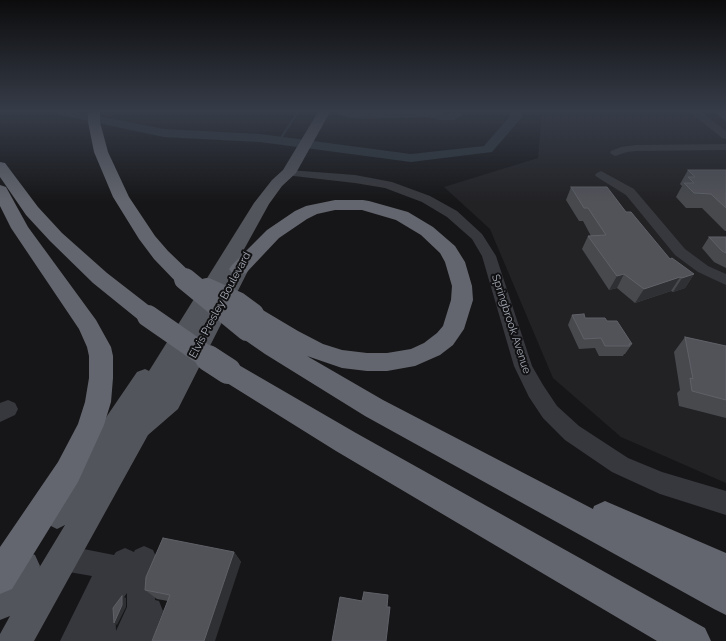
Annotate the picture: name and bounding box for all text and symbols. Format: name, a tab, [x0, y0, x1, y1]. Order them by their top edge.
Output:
street label: Elvis Presley Boulevard	[186, 250, 254, 360]
street label: Springbrook Avenue	[489, 273, 533, 375]

